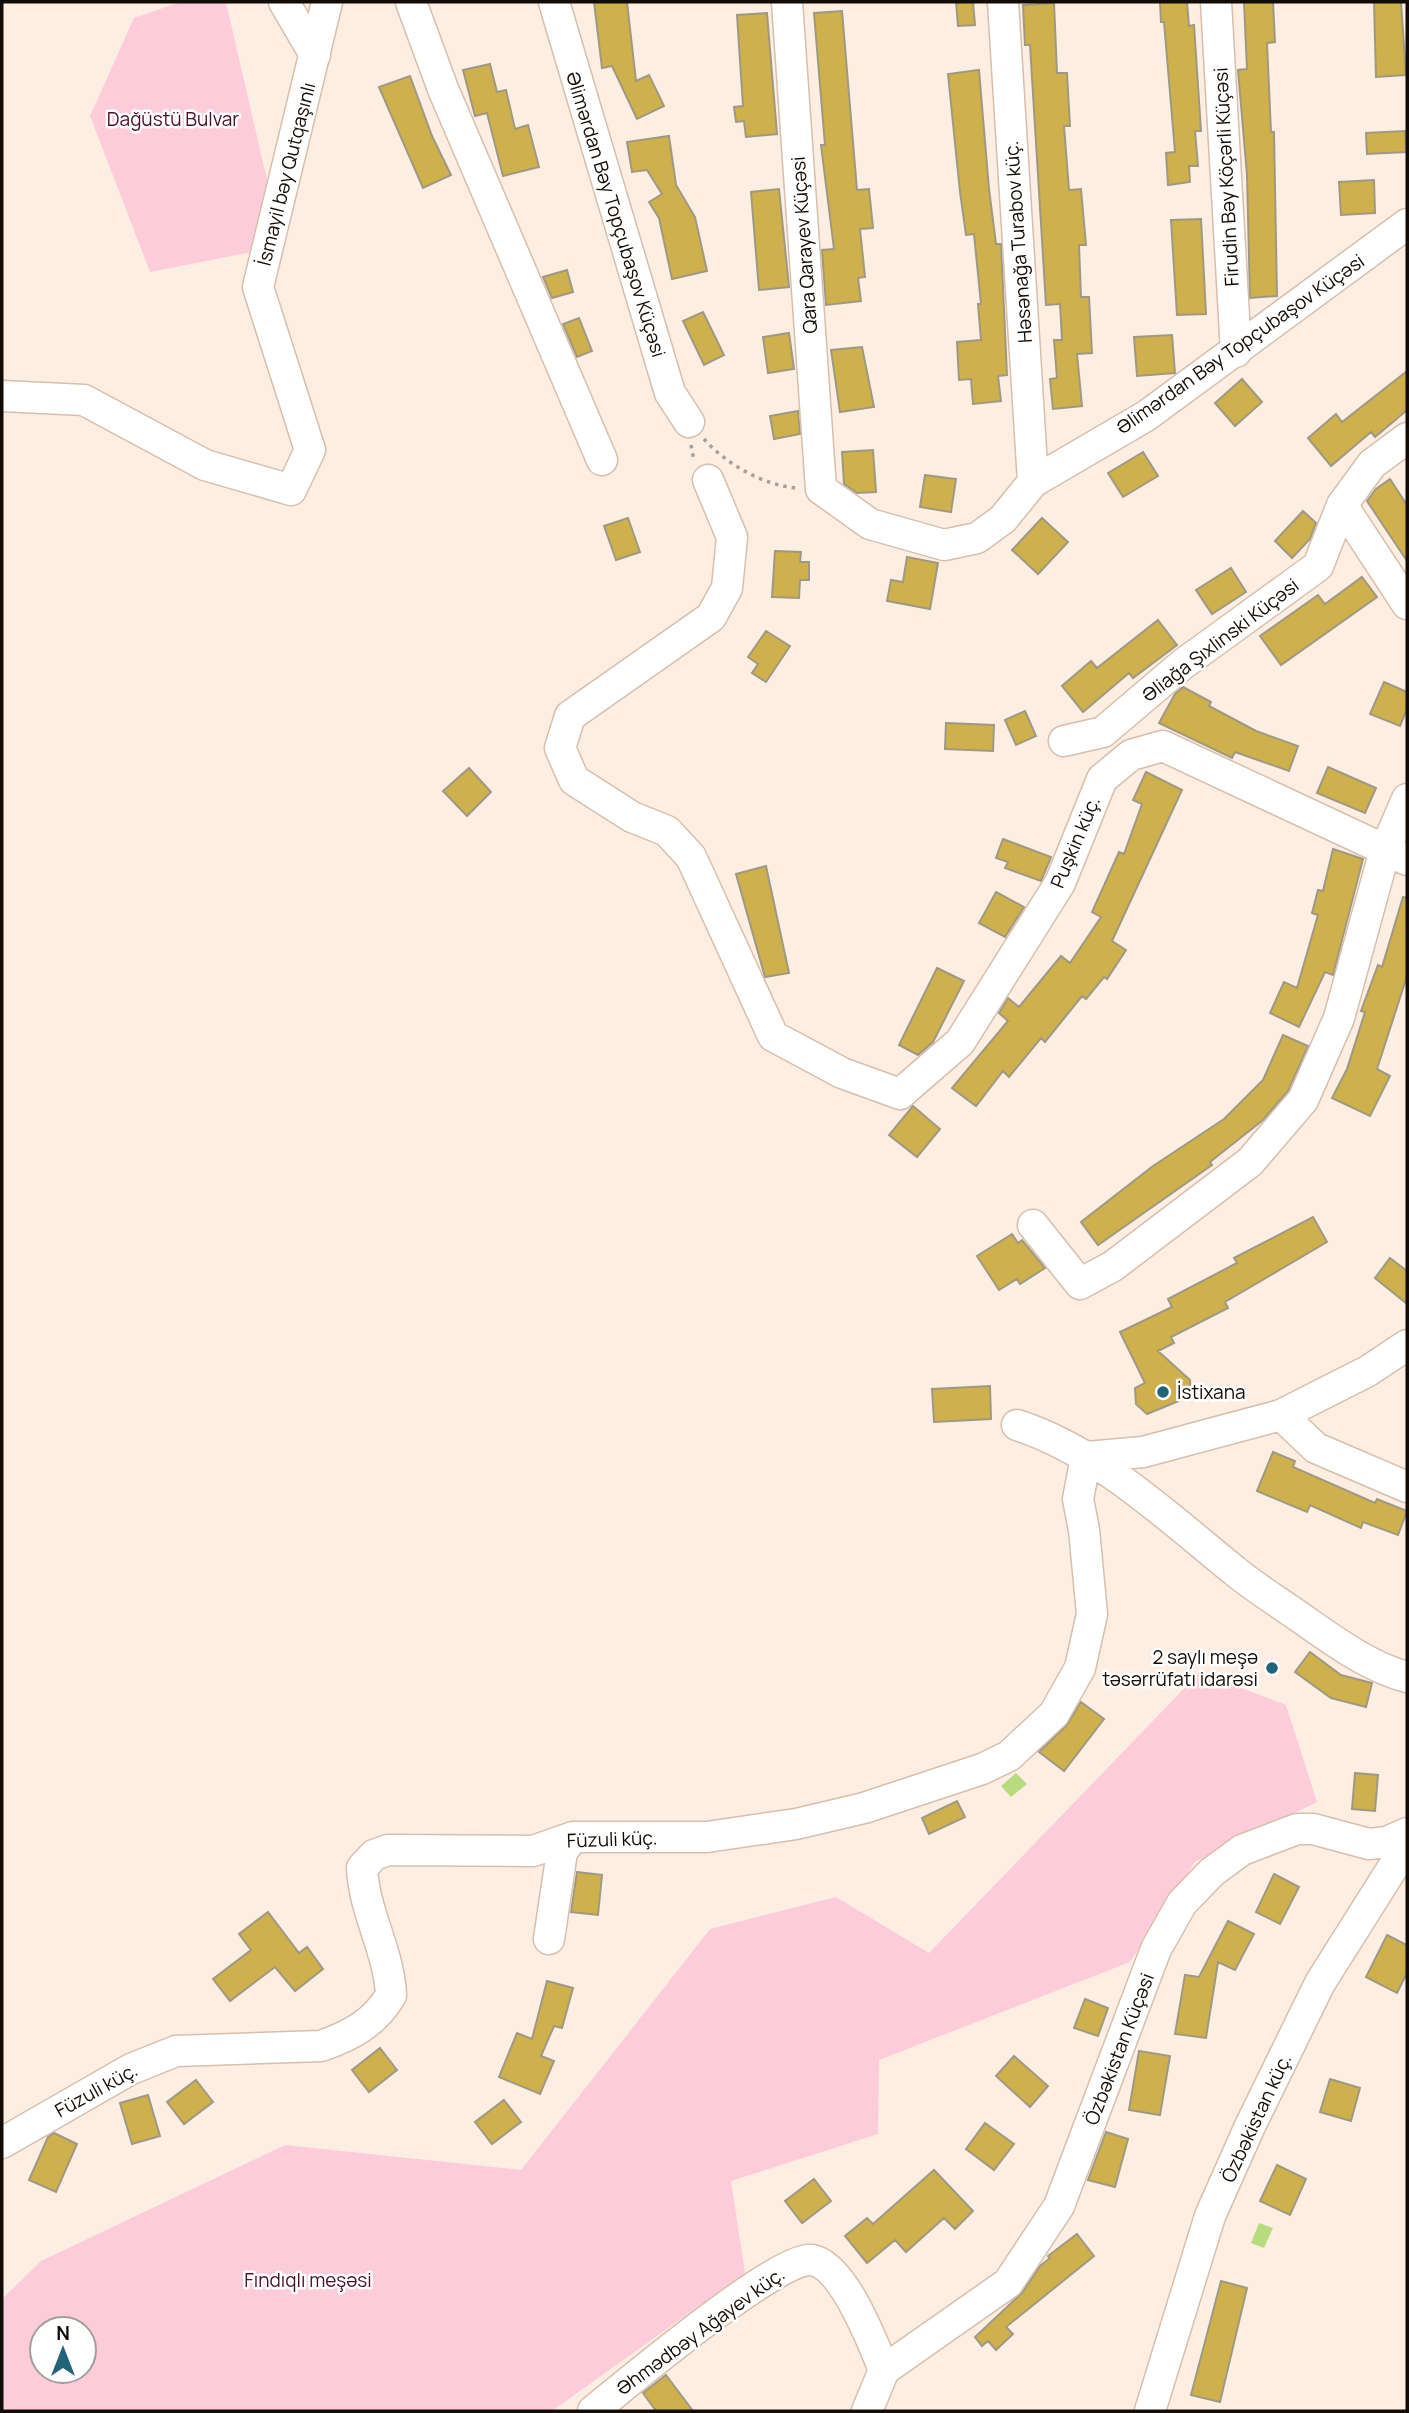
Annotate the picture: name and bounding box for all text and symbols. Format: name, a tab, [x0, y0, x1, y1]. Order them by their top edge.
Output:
street label: Firudin Bəy Köçərli Küçəsi	[1207, 67, 1245, 287]
street label: Əlimərdan Bəy Topçubaşov Küçəsi	[560, 68, 672, 360]
street label: İsmayil bəy Qutqaşınlı	[251, 80, 321, 268]
park label: Dağüstü Bulvar	[107, 106, 239, 132]
street label: Həsənağa Turabov küç.	[998, 140, 1038, 344]
street label: Qara Qarayev Küçəsi	[785, 156, 823, 334]
street label: Əlimərdan Bəy Topçubaşov Küçəsi	[1111, 248, 1369, 440]
street label: Əliağa Şıxlinski Küçəsi	[1136, 572, 1304, 708]
street label: Puşkin küç.	[1044, 792, 1106, 892]
place label: İstixana	[1177, 1379, 1246, 1405]
marker: İstixana	[1155, 1384, 1171, 1400]
place label: 2 saylı meşə təsərrüfatı idarəsi	[1103, 1644, 1258, 1692]
marker: 2 saylı meşə təsərrüfatı idarəsi	[1264, 1660, 1280, 1676]
street label: Füzuli küç.	[566, 1824, 658, 1854]
street label: Özbəkistan Küçəsi	[1078, 1969, 1160, 2129]
street label: Özbəkistan küç.	[1215, 2050, 1297, 2186]
street label: Füzuli küç.	[50, 2057, 142, 2123]
street label: Əhmədbəy Ağayev küç.	[610, 2261, 790, 2401]
park label: Fındıqlı meşəsi	[244, 2267, 372, 2293]
north arrow	[28, 2315, 98, 2385]
text: N	[56, 2320, 70, 2346]

